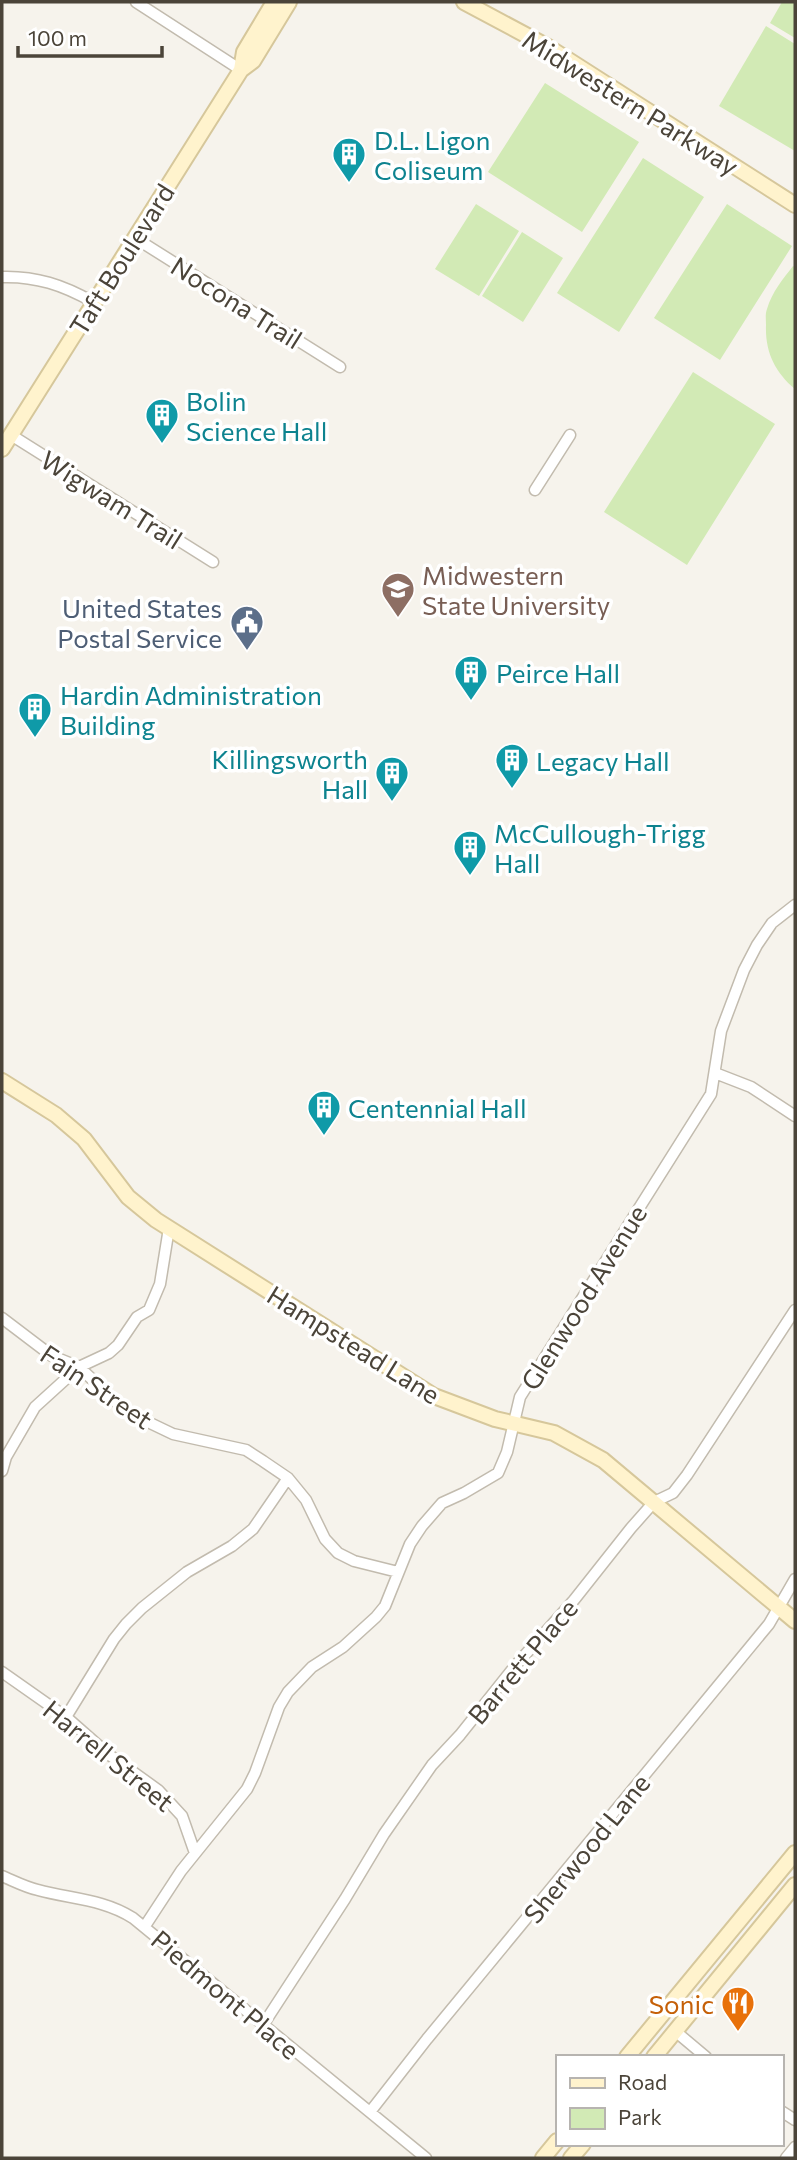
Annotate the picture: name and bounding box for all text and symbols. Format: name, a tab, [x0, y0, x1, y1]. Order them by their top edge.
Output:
scale bar	[18, 14, 161, 58]
street label: Midwestern Parkway	[517, 23, 745, 181]
text: 100 m	[28, 25, 87, 50]
place label: D.L. Ligon Coliseum	[374, 124, 490, 185]
building icon: D.L. Ligon Coliseum	[330, 135, 368, 184]
street label: Taft Boulevard	[62, 178, 180, 340]
street label: Nocona Trail	[166, 250, 308, 354]
place label: Bolin Science Hall	[186, 385, 327, 446]
building icon: Bolin Science Hall	[143, 396, 181, 445]
street label: Wigwam Trail	[36, 443, 188, 555]
place label: Midwestern State University	[422, 559, 610, 620]
school or university icon: Midwestern State University	[379, 570, 417, 619]
place label: United States Postal Service	[57, 592, 222, 653]
public building icon: United States Postal Service	[228, 603, 266, 652]
building icon: Peirce Hall	[452, 653, 490, 702]
place label: Peirce Hall	[496, 657, 620, 688]
place label: Hardin Administration Building	[60, 679, 322, 740]
building icon: Hardin Administration Building	[16, 690, 54, 739]
building icon: Legacy Hall	[493, 741, 531, 790]
place label: Killingsworth Hall	[212, 743, 368, 804]
place label: Legacy Hall	[536, 745, 670, 776]
building icon: Killingsworth Hall	[373, 754, 411, 803]
place label: McCullough-Trigg Hall	[494, 817, 706, 878]
building icon: McCullough-Trigg Hall	[451, 828, 489, 877]
building icon: Centennial Hall	[305, 1088, 343, 1137]
place label: Centennial Hall	[348, 1092, 527, 1123]
street label: Glenwood Avenue	[514, 1199, 652, 1395]
street label: Hampstead Lane	[262, 1279, 446, 1409]
street label: Fain Street	[35, 1337, 159, 1435]
street label: Barrett Place	[461, 1592, 583, 1730]
street label: Harrell Street	[38, 1693, 180, 1817]
street label: Sherwood Lane	[516, 1767, 656, 1929]
street label: Piedmont Place	[146, 1923, 306, 2065]
restaurant icon: Sonic	[719, 1984, 757, 2033]
place label: Sonic	[649, 1988, 714, 2019]
legend	[556, 2055, 783, 2146]
text: Road	[618, 2069, 667, 2094]
text: Park	[618, 2104, 662, 2129]

